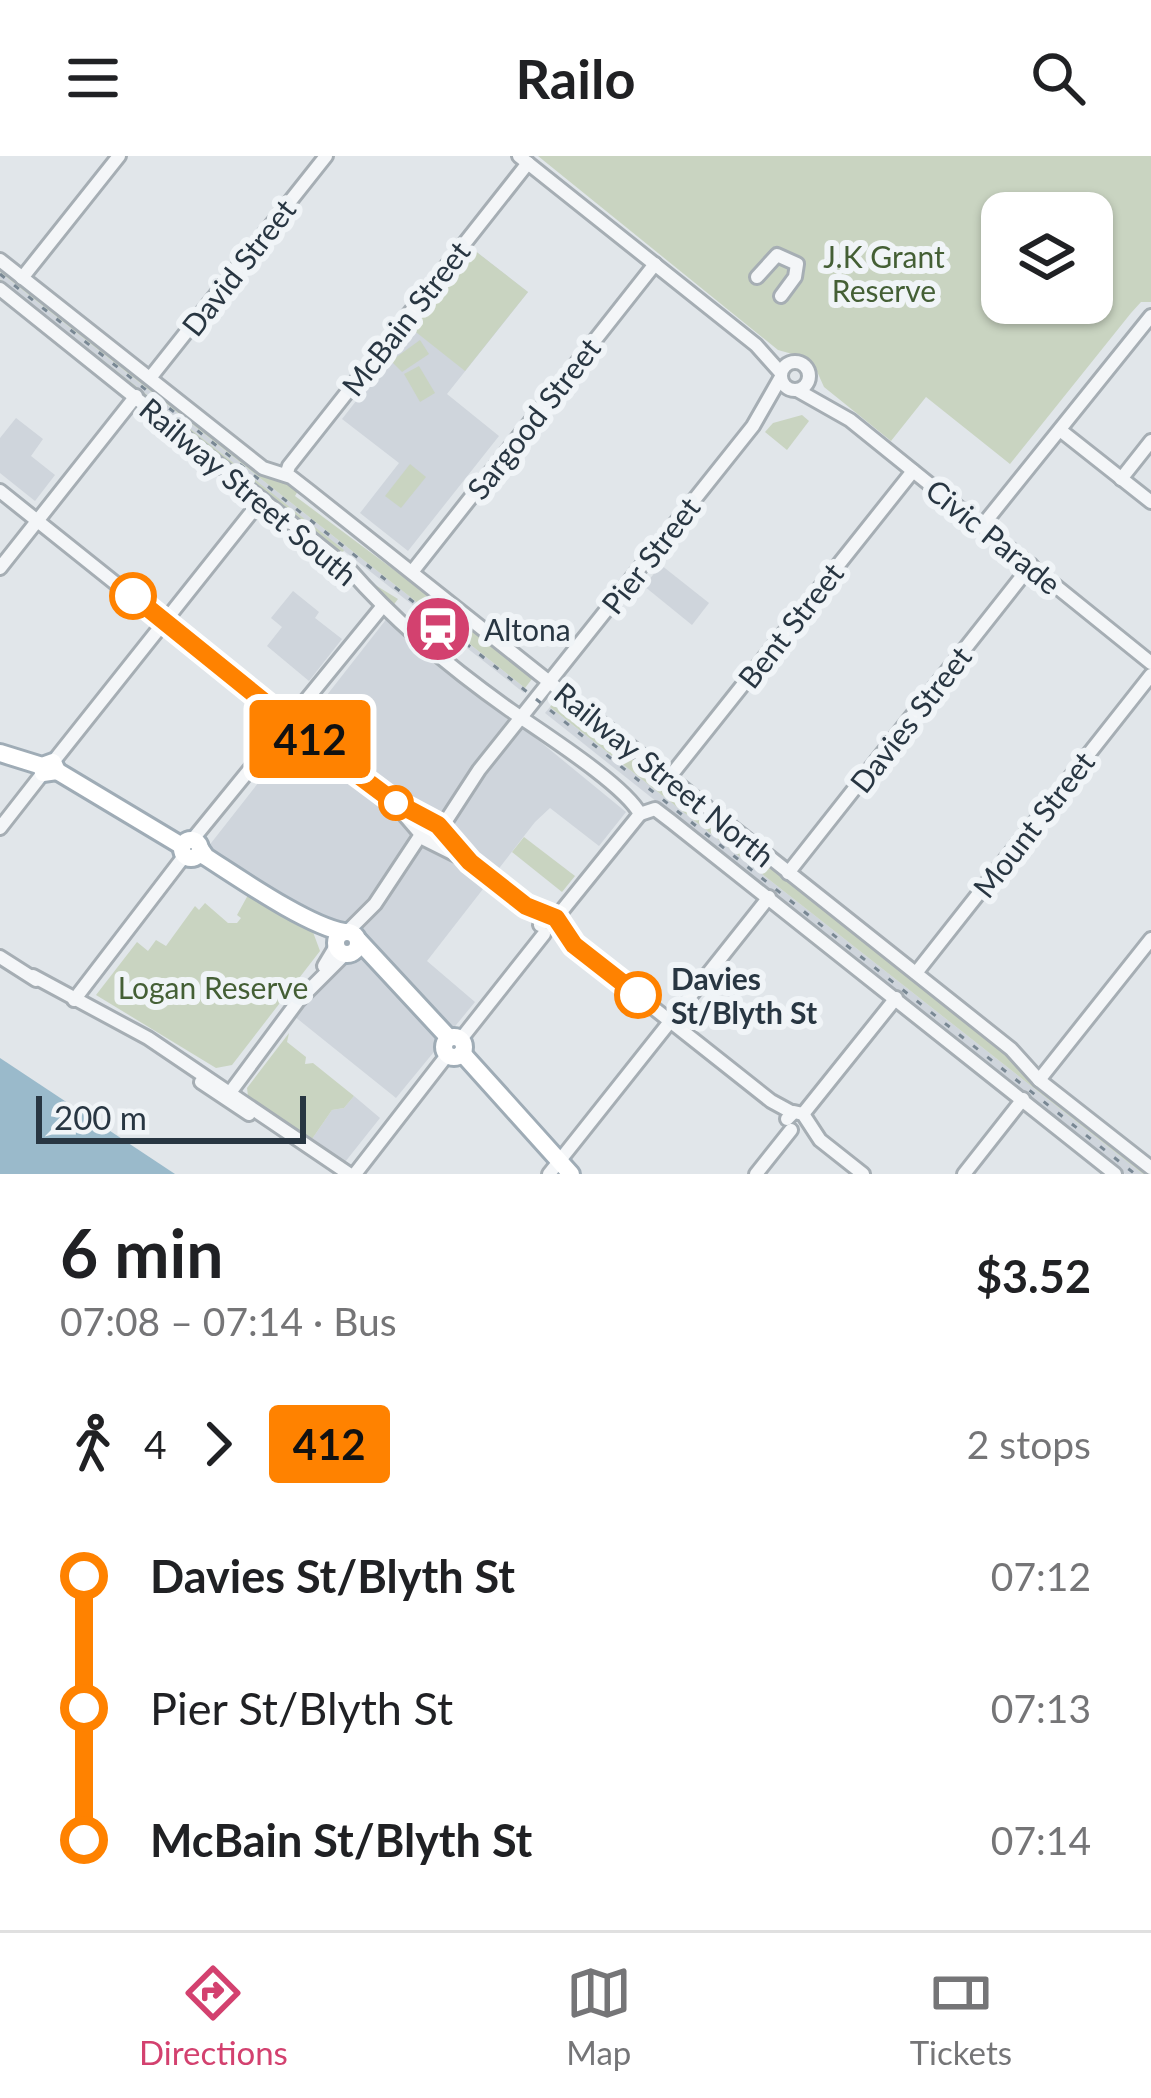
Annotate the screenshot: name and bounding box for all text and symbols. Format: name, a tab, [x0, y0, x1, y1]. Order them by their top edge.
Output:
icon: menu	[60, 45, 126, 111]
icon: search	[1025, 45, 1091, 111]
text: Railo	[516, 46, 635, 111]
street label: David Street	[174, 191, 303, 342]
map controls	[981, 192, 1113, 324]
button: layers	[981, 192, 1113, 324]
street label: McBain Street	[333, 233, 477, 402]
park label: J.K Grant Reserve	[823, 238, 945, 308]
street label: Sargood Street	[459, 330, 607, 506]
street label: Railway Street South	[133, 390, 365, 592]
street label: Civic Parade	[919, 471, 1069, 601]
street label: Pier Street	[593, 489, 707, 620]
street label: Bent Street	[730, 555, 850, 695]
unlabelled marker	[111, 574, 155, 618]
station icon: Altona	[403, 594, 473, 664]
place label: Altona	[484, 611, 571, 647]
street label: Davies Street	[842, 639, 978, 799]
street label: Railway Street North	[548, 674, 782, 874]
line badge: 412	[241, 700, 379, 778]
text: 412	[273, 714, 347, 764]
street label: Mount Street	[965, 744, 1101, 904]
unlabelled marker	[380, 787, 412, 819]
place label: Davies St/Blyth St	[671, 960, 817, 1030]
park label: Logan Reserve	[118, 969, 308, 1005]
marker: Davies St/Blyth St	[616, 973, 660, 1017]
scale bar	[36, 1090, 306, 1143]
text: 200 m	[54, 1097, 147, 1137]
text: 6 min	[60, 1213, 224, 1292]
text: $3.52	[976, 1249, 1091, 1303]
text: 07:08 – 07:14 · Bus	[60, 1298, 397, 1344]
icon: walk	[60, 1411, 126, 1477]
icon: forward	[185, 1411, 251, 1477]
text: 412	[293, 1419, 366, 1469]
text: 4	[144, 1421, 167, 1467]
text: 2 stops	[967, 1421, 1091, 1467]
text: Davies St/Blyth St	[150, 1549, 515, 1603]
text: 07:12	[991, 1553, 1091, 1599]
text: Pier St/Blyth St	[150, 1681, 453, 1735]
text: 07:13	[991, 1685, 1091, 1731]
text: McBain St/Blyth St	[150, 1813, 532, 1867]
text: 07:14	[991, 1817, 1091, 1863]
tab: Directions	[139, 1960, 288, 2072]
tab: Map	[566, 1960, 632, 2072]
tab: Tickets	[910, 1960, 1012, 2072]

